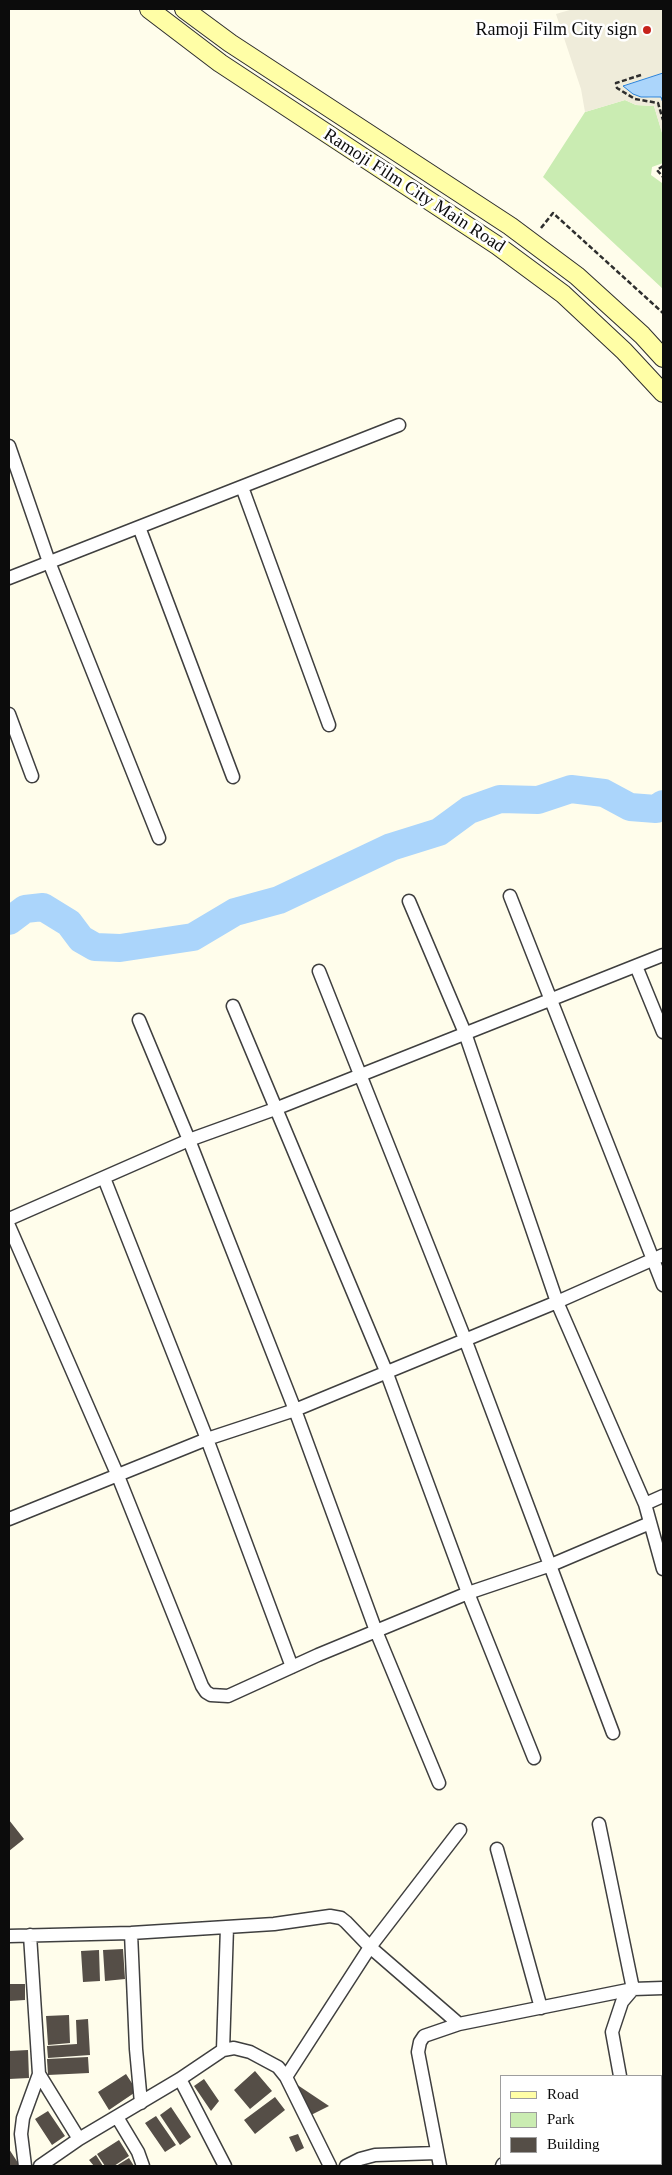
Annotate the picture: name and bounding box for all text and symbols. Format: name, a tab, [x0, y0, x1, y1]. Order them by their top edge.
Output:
place label: Ramoji Film City sign	[475, 19, 637, 41]
marker: Ramoji Film City sign	[641, 24, 653, 36]
street label: Ramoji Film City Main Road	[319, 124, 509, 258]
legend	[500, 2075, 662, 2165]
text: Road	[547, 2086, 579, 2102]
text: Park	[547, 2111, 575, 2127]
text: Building	[547, 2136, 600, 2152]

